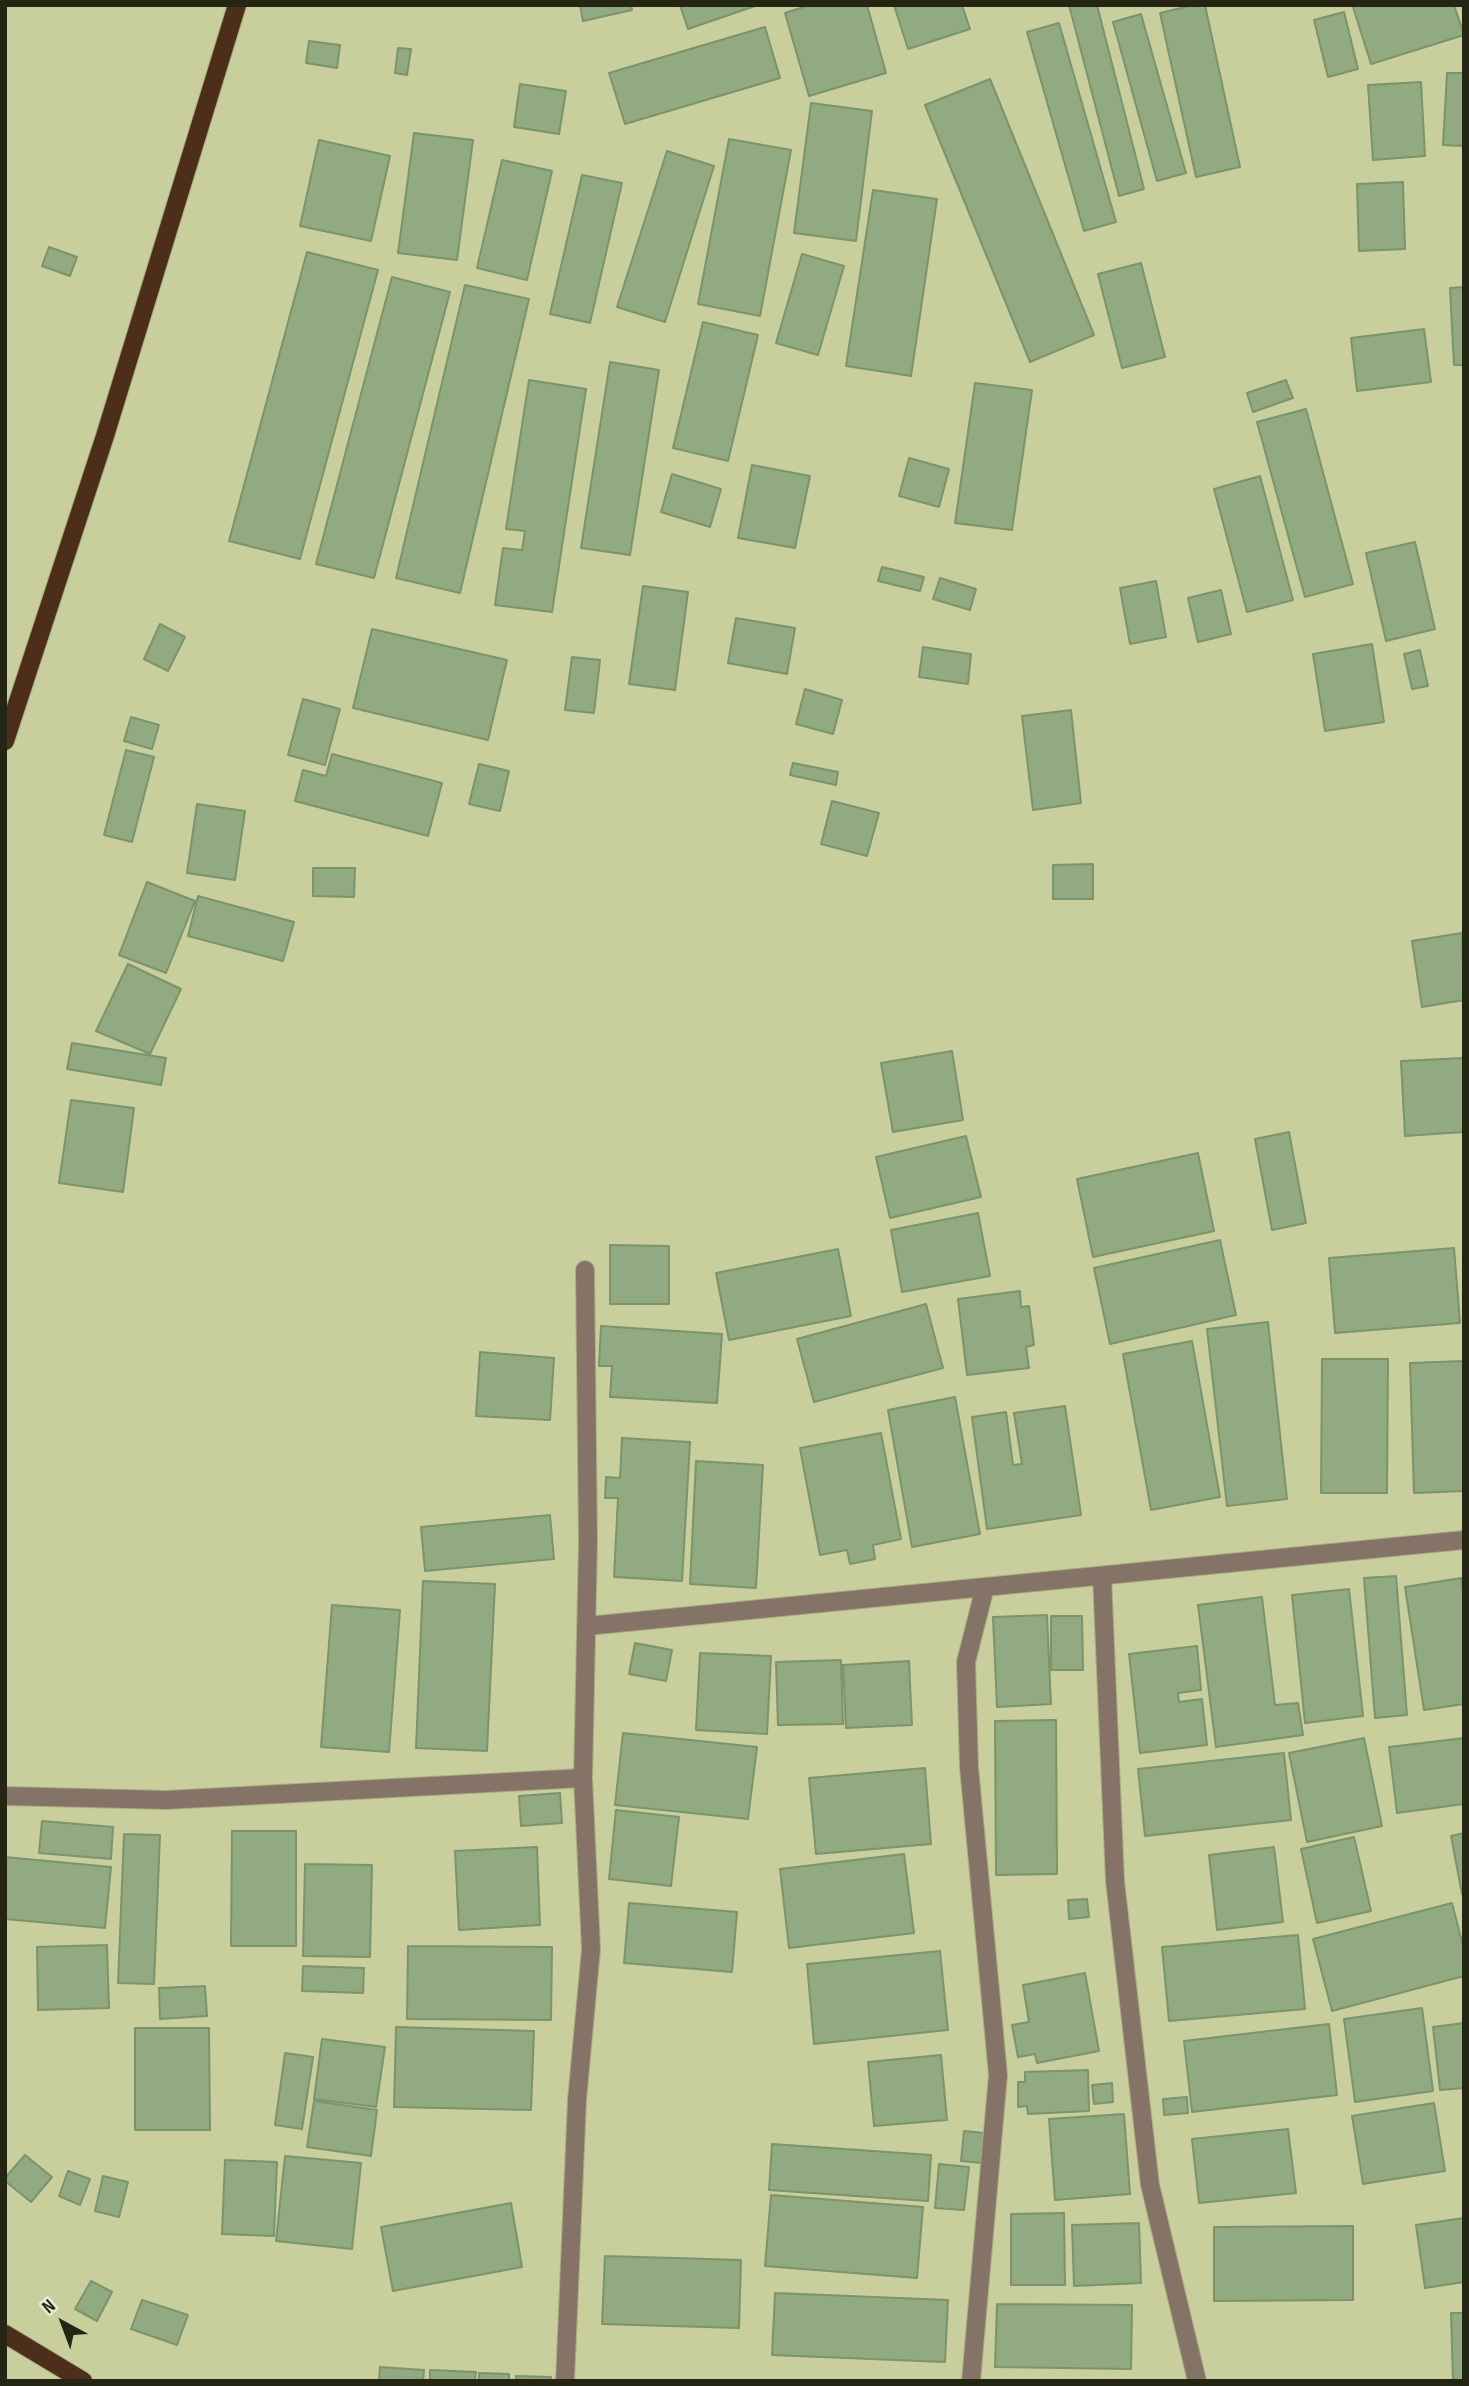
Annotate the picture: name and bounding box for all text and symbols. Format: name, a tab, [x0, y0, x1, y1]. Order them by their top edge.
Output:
north arrow	[28, 2288, 98, 2358]
text: N	[38, 2295, 60, 2319]

